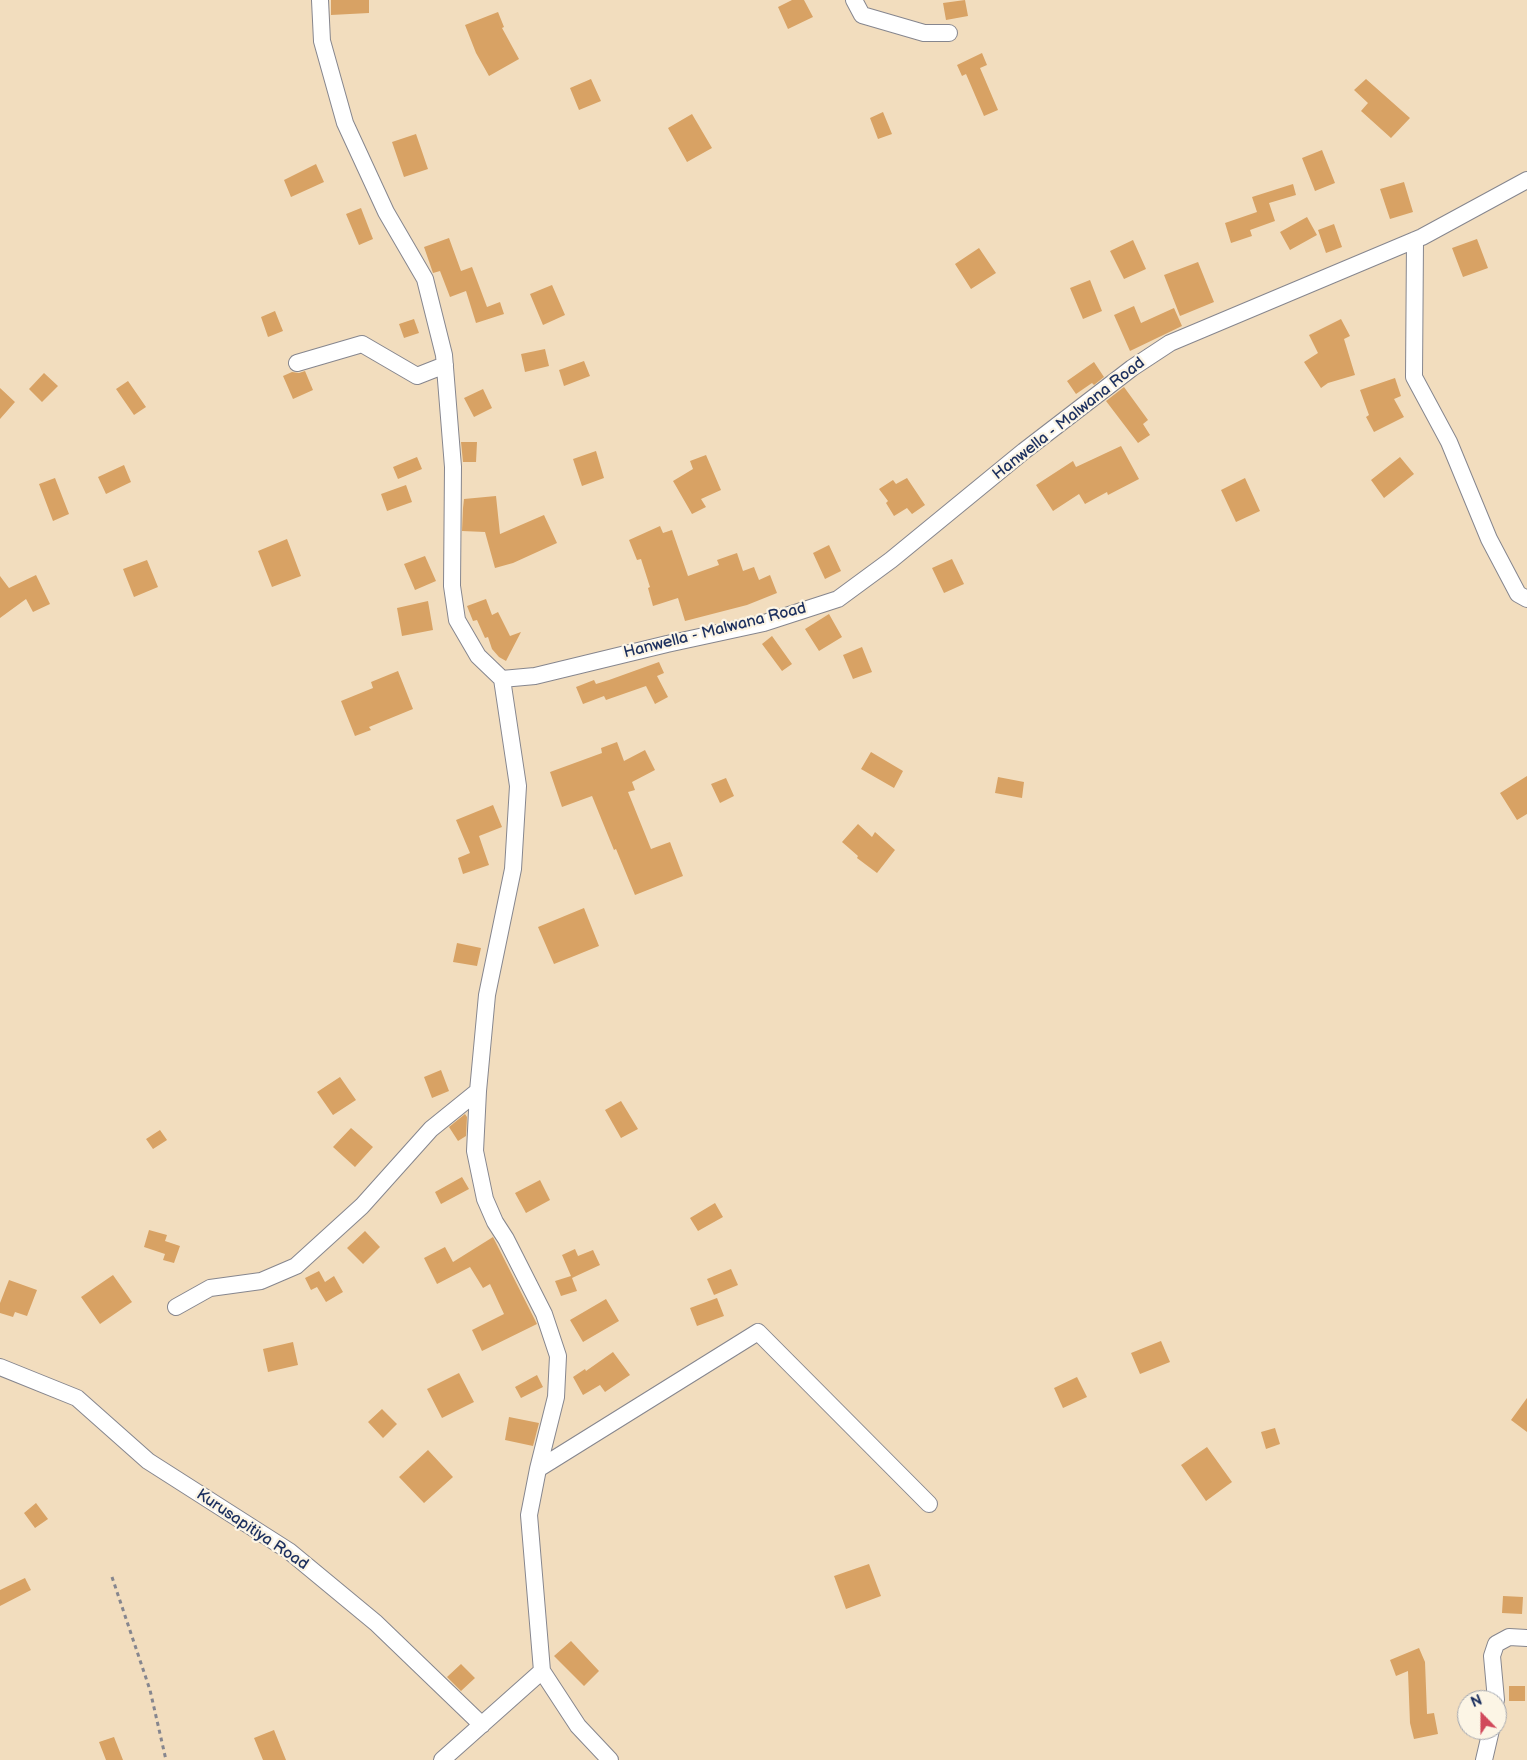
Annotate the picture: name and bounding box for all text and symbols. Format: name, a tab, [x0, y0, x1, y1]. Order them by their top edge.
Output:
street label: Hanwella - Malwana Road	[989, 354, 1149, 484]
street label: Hanwella - Malwana Road	[622, 599, 808, 663]
street label: Kurusapitiya Road	[192, 1485, 312, 1575]
north arrow	[1457, 1690, 1507, 1740]
text: N	[1469, 1692, 1485, 1711]

